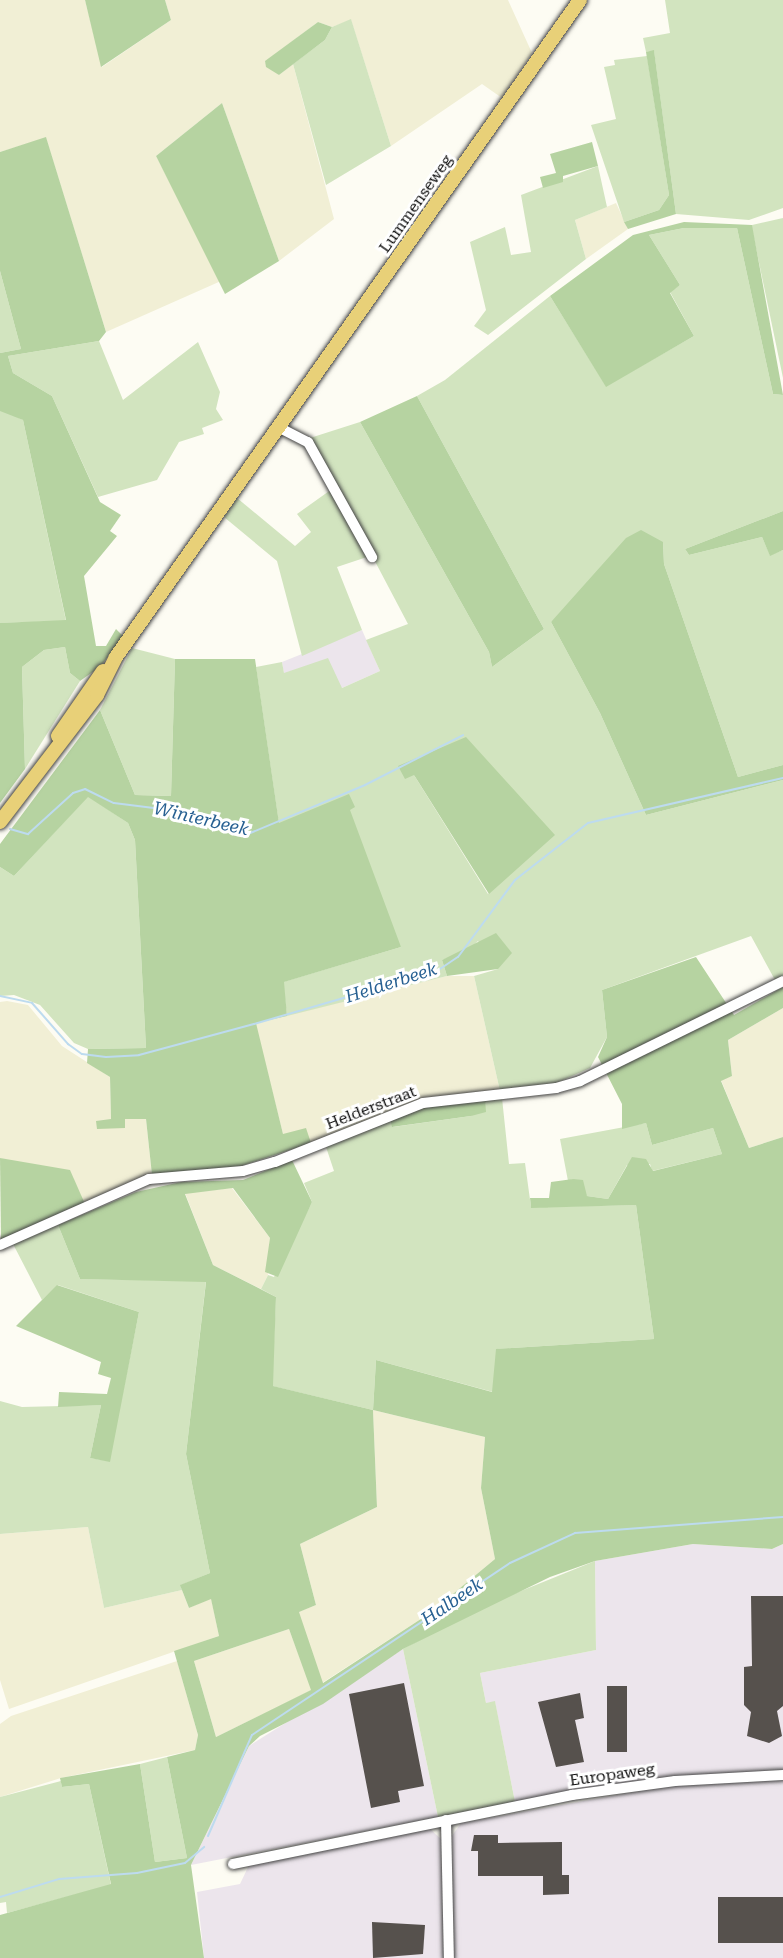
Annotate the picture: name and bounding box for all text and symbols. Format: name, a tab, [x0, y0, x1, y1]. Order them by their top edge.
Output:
street label: Lummenseweg	[375, 151, 457, 257]
water label: Winterbeek	[151, 798, 251, 840]
water label: Helderbeek	[342, 958, 440, 1008]
street label: Helderstraat	[323, 1082, 419, 1134]
water label: Halbeek	[417, 1574, 487, 1630]
street label: Europaweg	[568, 1760, 656, 1790]

